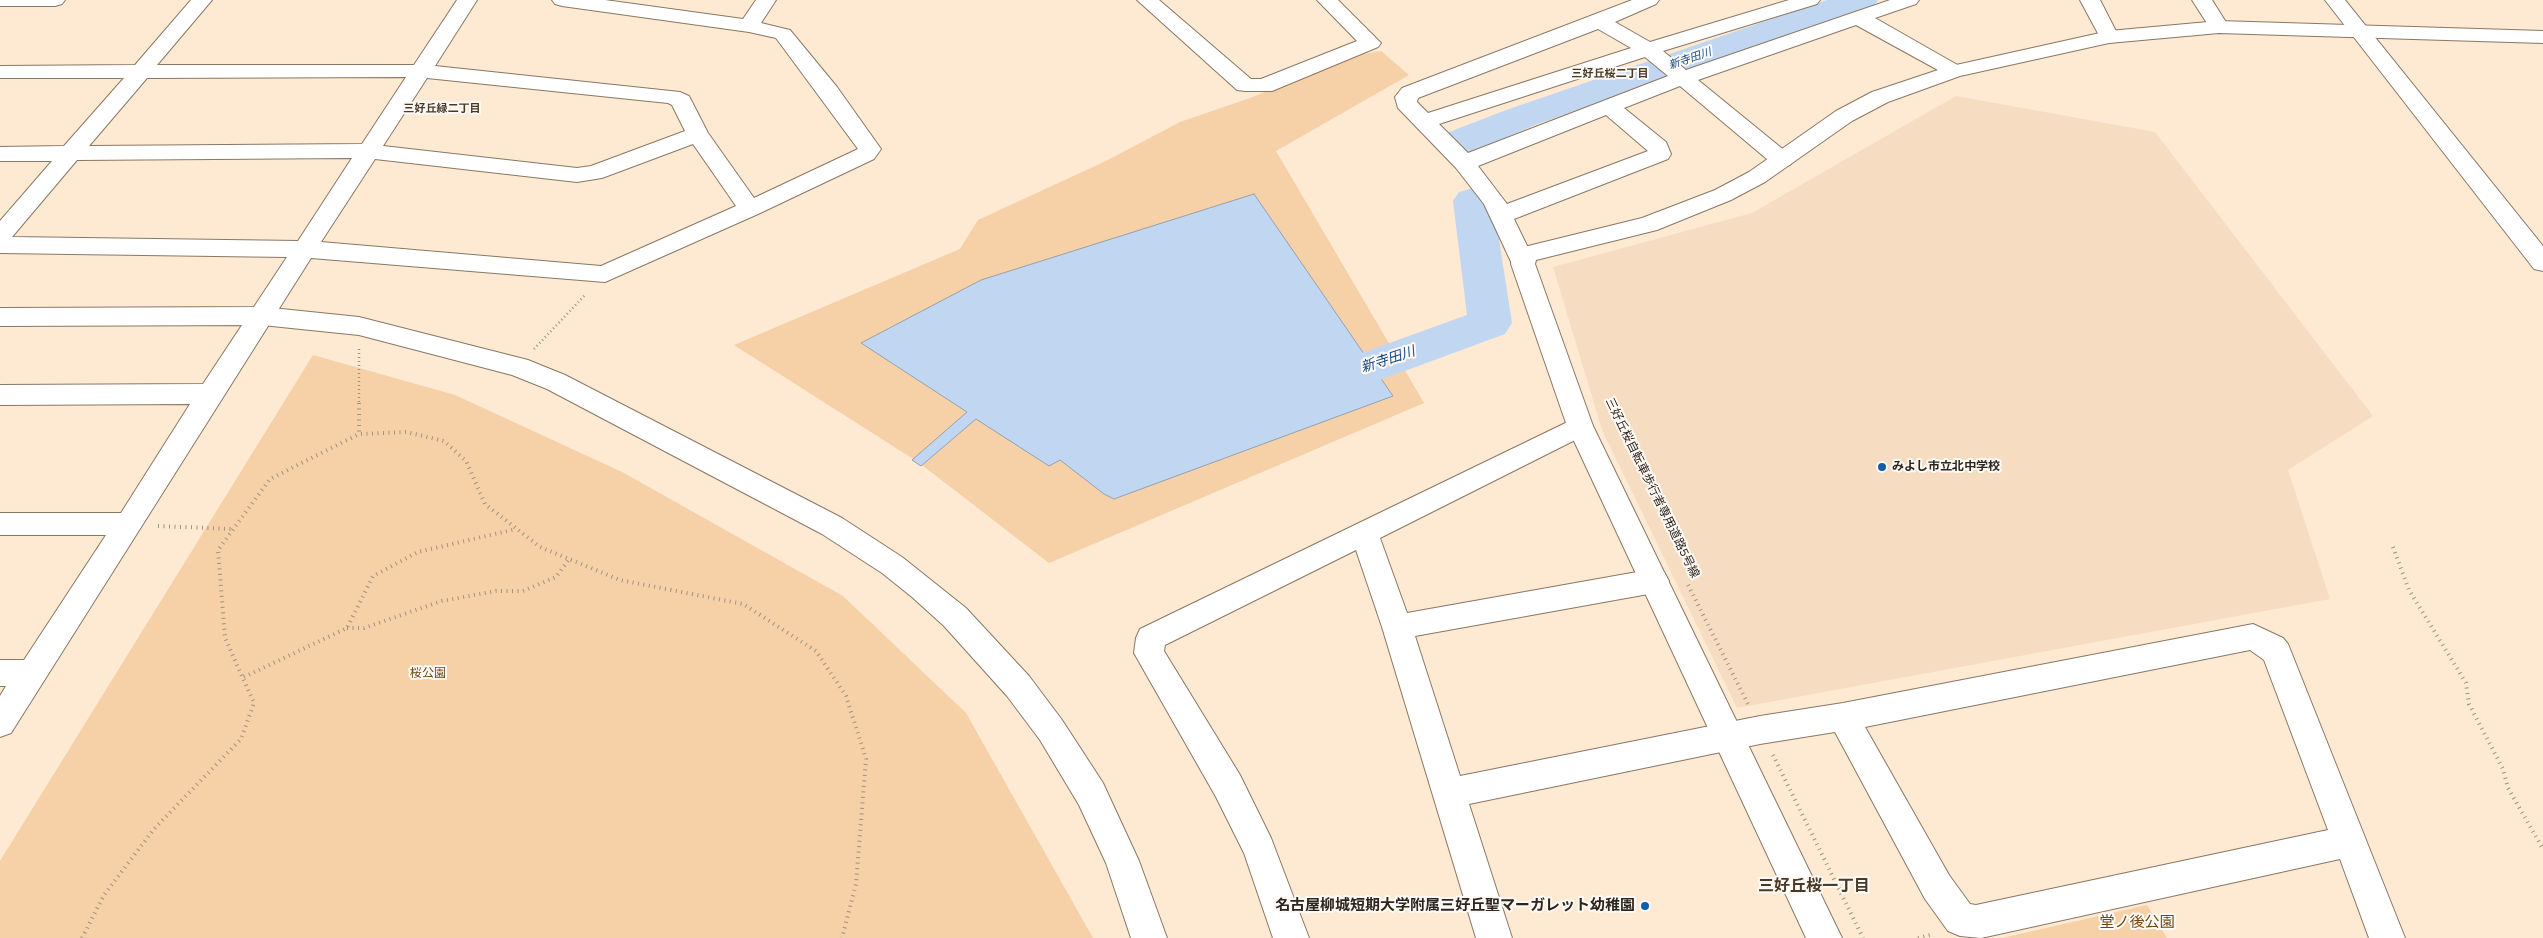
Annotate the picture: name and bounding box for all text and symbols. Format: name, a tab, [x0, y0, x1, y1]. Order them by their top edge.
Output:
water label: 新寺田川	[1667, 46, 1713, 72]
district label: 三好丘桜二丁目	[1572, 67, 1648, 81]
district label: 三好丘緑二丁目	[404, 102, 480, 116]
water label: 新寺田川	[1359, 343, 1417, 377]
street label: 三好丘桜自転車歩行者専用道路5号線	[1602, 396, 1702, 580]
place label: みよし市立北中学校	[1892, 460, 2000, 474]
marker: みよし市立北中学校	[1876, 461, 1888, 473]
park label: 桜公園	[410, 667, 446, 681]
district label: 三好丘桜一丁目	[1758, 877, 1870, 897]
place label: 名古屋柳城短期大学附属三好丘聖マーガレット幼稚園	[1275, 897, 1635, 915]
marker: 名古屋柳城短期大学附属三好丘聖マーガレット幼稚園	[1639, 900, 1651, 912]
park label: 堂ノ後公園	[2100, 914, 2174, 932]

